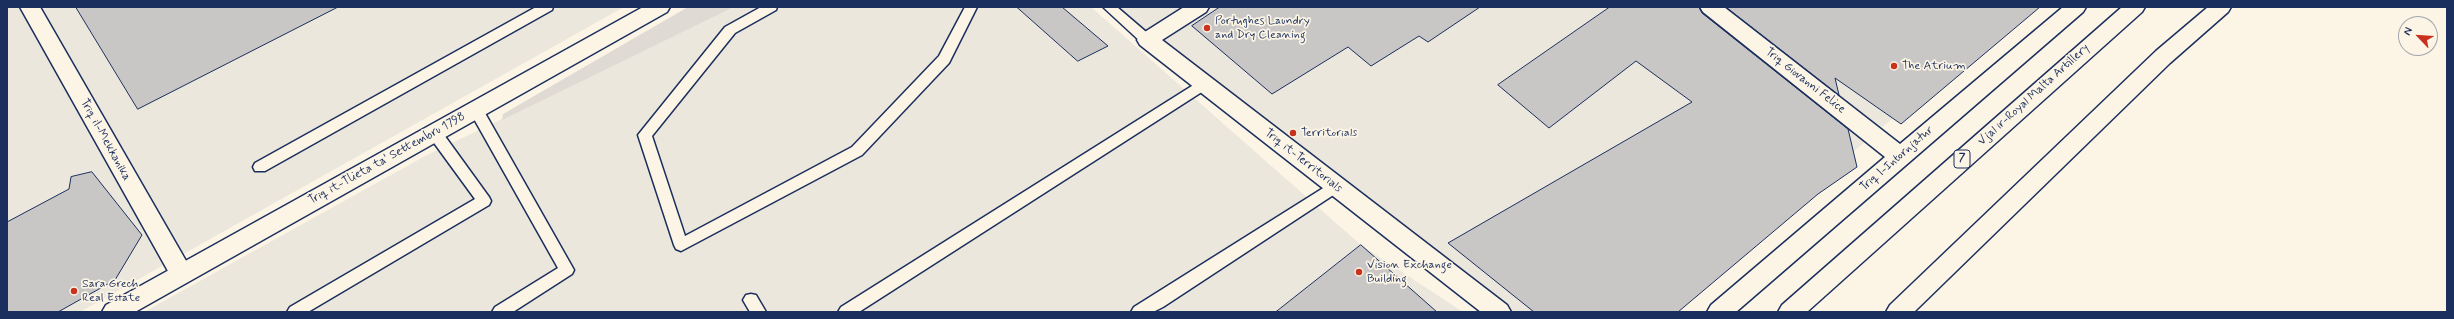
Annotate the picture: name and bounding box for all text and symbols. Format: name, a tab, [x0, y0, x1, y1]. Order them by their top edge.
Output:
place label: Portughes Laundry and Dry Cleaning	[1215, 14, 1310, 42]
north arrow	[2398, 16, 2438, 56]
marker: Portughes Laundry and Dry Cleaning	[1202, 23, 1212, 33]
text: N	[2400, 25, 2416, 38]
street label: Vjal ir-Royal Malta Artillery	[1975, 41, 2093, 149]
street label: Triq Giovanni Felice	[1762, 45, 1848, 117]
place label: The Atrium	[1902, 59, 1966, 73]
marker: The Atrium	[1889, 61, 1899, 71]
street label: Triq il-Mekkanika	[77, 97, 133, 183]
street label: Triq it-Tlieta ta' Settembru 1798	[306, 110, 468, 208]
street label: Triq l-Intornjatur	[1857, 123, 1937, 195]
street label: Triq it-Territorials	[1261, 126, 1345, 196]
place label: Territorials	[1301, 126, 1357, 140]
marker: Territorials	[1288, 128, 1298, 138]
road number: 7	[1954, 150, 1970, 168]
place label: Vision Exchange Building	[1367, 258, 1452, 286]
marker: Vision Exchange Building	[1354, 267, 1364, 277]
place label: Sara Grech Real Estate	[82, 277, 140, 305]
marker: Sara Grech Real Estate	[69, 286, 79, 296]

